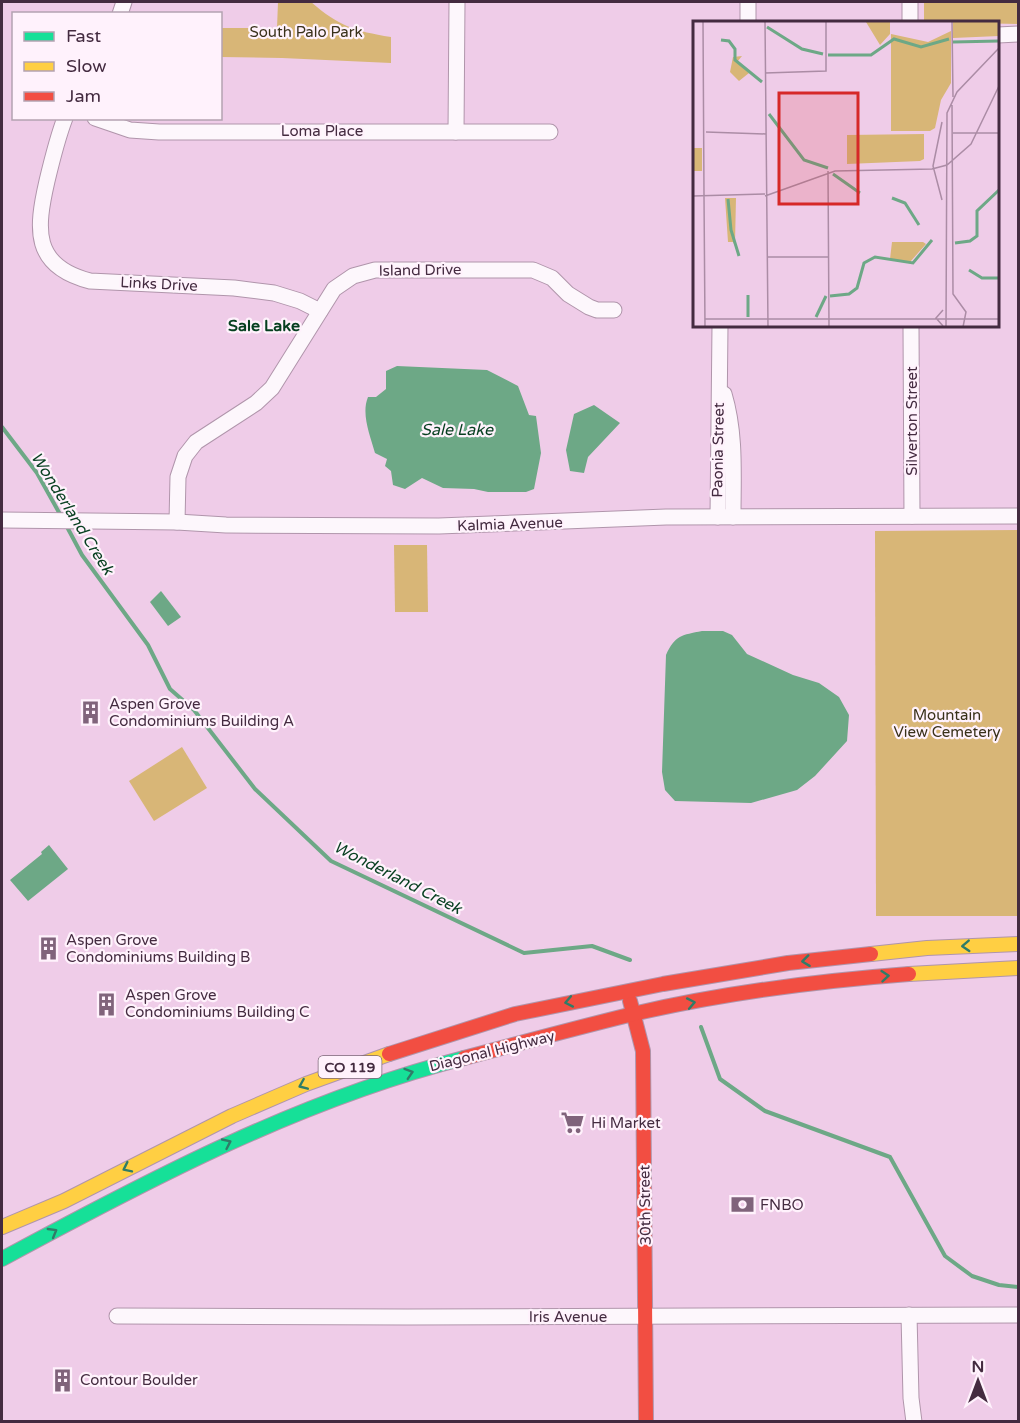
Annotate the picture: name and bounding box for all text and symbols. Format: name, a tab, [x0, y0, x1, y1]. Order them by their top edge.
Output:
legend	[12, 12, 222, 120]
inset map	[693, 21, 999, 327]
park label: South Palo Park	[249, 23, 363, 41]
text: Fast	[66, 25, 101, 47]
text: Slow	[66, 55, 107, 77]
text: Jam	[66, 85, 101, 107]
street label: Loma Place	[281, 122, 363, 140]
street label: Island Drive	[378, 260, 462, 280]
street label: Links Drive	[120, 273, 198, 295]
district label: Sale Lake	[228, 316, 300, 336]
street label: Silverton Street	[903, 366, 921, 476]
street label: Paonia Street	[708, 402, 728, 498]
water label: Sale Lake	[421, 420, 494, 440]
water label: Wonderland Creek	[26, 448, 119, 580]
street label: Kalmia Avenue	[457, 513, 563, 535]
place label: Aspen Grove Condominiums Building A	[109, 695, 294, 730]
building icon: Aspen Grove Condominiums Building A	[78, 700, 104, 726]
park label: Mountain View Cemetery	[893, 706, 1001, 741]
water label: Wonderland Creek	[330, 837, 466, 919]
place label: Aspen Grove Condominiums Building B	[66, 931, 250, 966]
building icon: Aspen Grove Condominiums Building B	[35, 936, 61, 962]
one-way arrow	[962, 939, 971, 952]
one-way arrow	[802, 954, 811, 967]
one-way arrow	[880, 970, 889, 983]
place label: Aspen Grove Condominiums Building C	[125, 986, 309, 1021]
building icon: Aspen Grove Condominiums Building C	[94, 991, 120, 1017]
one-way arrow	[565, 995, 575, 1008]
one-way arrow	[686, 997, 696, 1010]
street label: Diagonal Highway	[427, 1027, 557, 1075]
road number: CO 119	[318, 1056, 382, 1078]
one-way arrow	[403, 1068, 414, 1081]
one-way arrow	[299, 1078, 310, 1090]
supermarket icon: Hi Market	[560, 1110, 586, 1136]
place label: Hi Market	[591, 1114, 661, 1132]
one-way arrow	[220, 1139, 231, 1151]
one-way arrow	[122, 1161, 133, 1172]
street label: 30th Street	[635, 1164, 655, 1245]
bank icon: FNBO	[729, 1192, 755, 1218]
place label: FNBO	[760, 1196, 804, 1214]
one-way arrow	[47, 1227, 57, 1239]
street label: Iris Avenue	[529, 1308, 607, 1326]
north arrow	[948, 1351, 1008, 1411]
text: N	[972, 1357, 984, 1377]
building icon: Contour Boulder	[49, 1367, 75, 1393]
place label: Contour Boulder	[80, 1371, 198, 1389]

